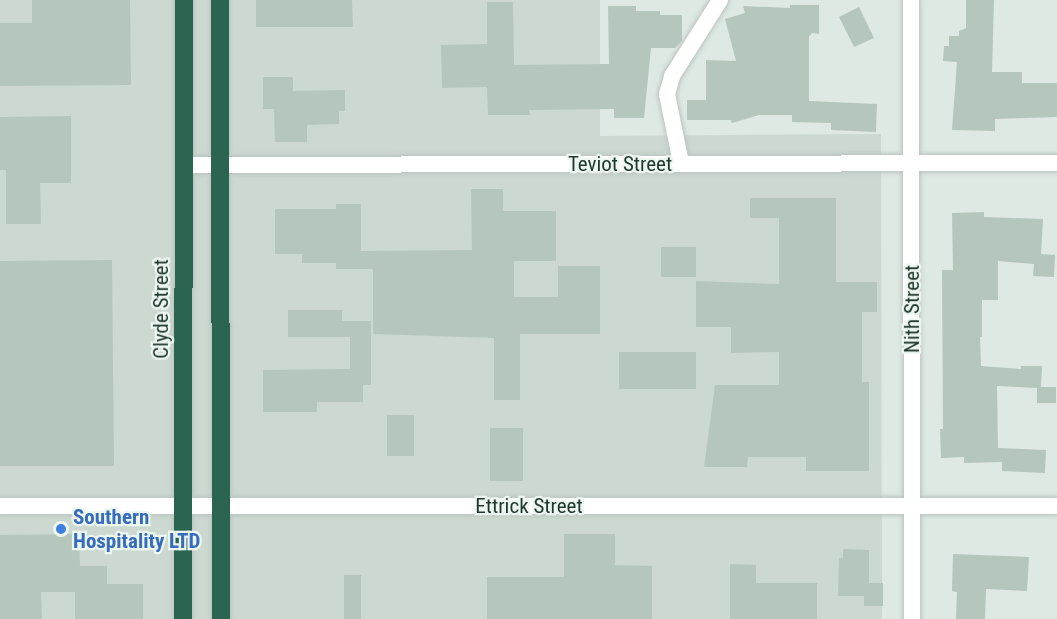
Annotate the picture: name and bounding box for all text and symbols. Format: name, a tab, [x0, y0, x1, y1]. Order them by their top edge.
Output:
street label: Teviot Street	[568, 151, 672, 177]
street label: Clyde Street	[148, 259, 174, 359]
street label: Nith Street	[899, 265, 925, 353]
street label: Ettrick Street	[475, 493, 583, 519]
place label: Southern Hospitality LTD	[73, 504, 200, 554]
marker: Southern Hospitality LTD	[54, 522, 68, 536]

